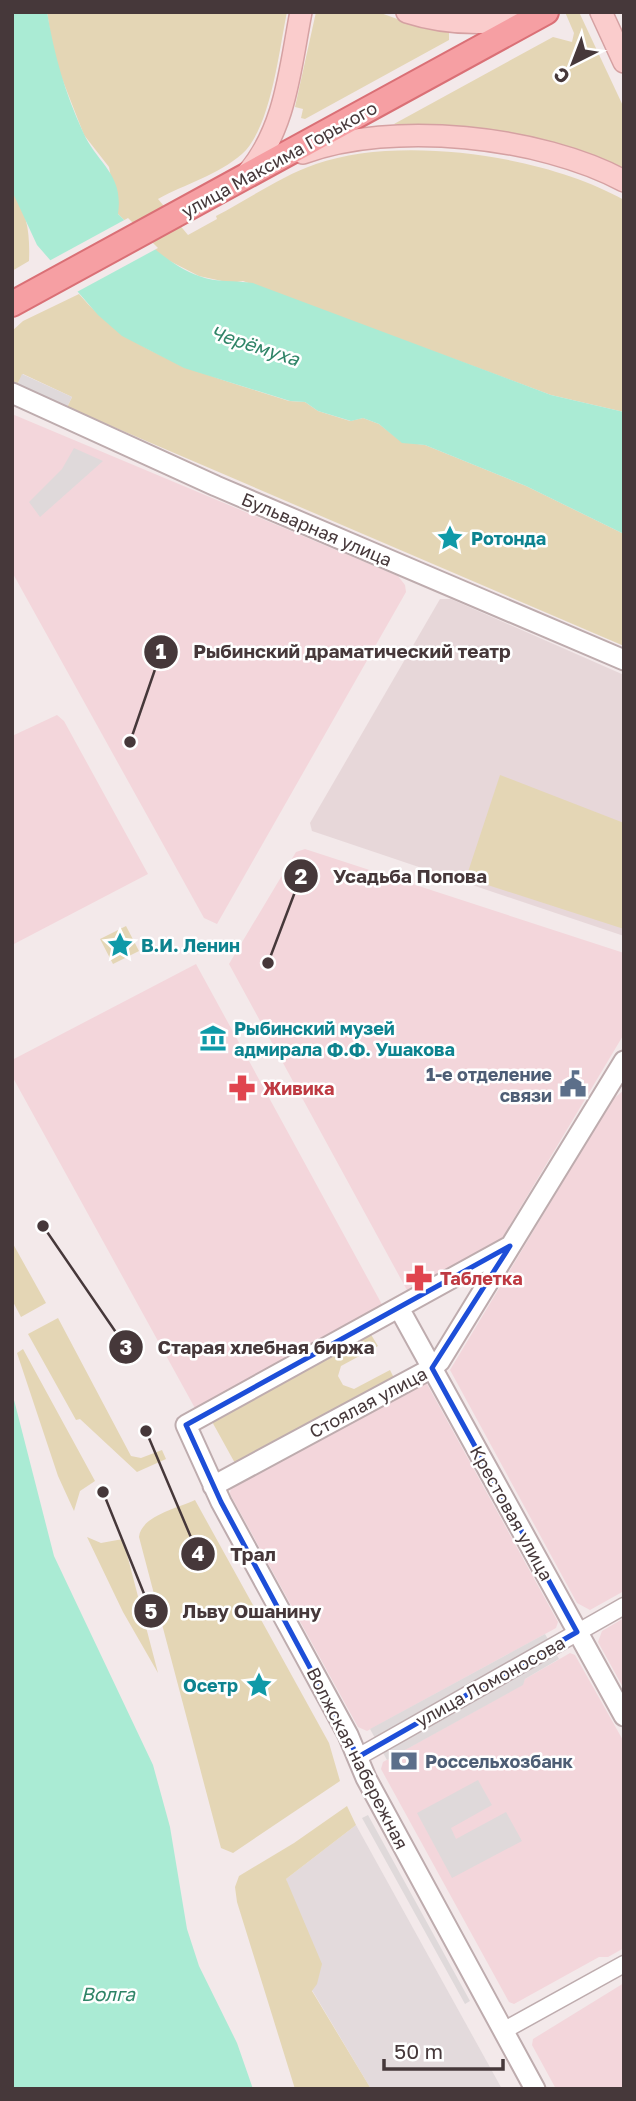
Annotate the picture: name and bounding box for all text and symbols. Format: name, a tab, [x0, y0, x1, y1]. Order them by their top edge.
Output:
north arrow	[538, 28, 608, 98]
text: С	[549, 63, 574, 89]
street label: улица Максима Горького	[177, 96, 381, 222]
water label: Черёмуха	[208, 320, 303, 371]
street label: Бульварная улица	[239, 487, 395, 571]
place icon: Ротонда	[435, 523, 465, 553]
place label: Ротонда	[471, 527, 546, 549]
callout: Рыбинский драматический театр	[144, 632, 525, 672]
text: 1	[156, 638, 167, 664]
text: Рыбинский драматический театр	[193, 639, 511, 662]
callout: Усадьба Попова	[284, 856, 501, 896]
text: 2	[295, 863, 308, 889]
text: Усадьба Попова	[333, 864, 487, 887]
place icon: В.И. Ленин	[105, 930, 135, 960]
place label: В.И. Ленин	[141, 934, 240, 956]
place label: Рыбинский музей адмирала Ф.Ф. Ушакова	[234, 1017, 455, 1060]
museum icon: Рыбинский музей адмирала Ф.Ф. Ушакова	[198, 1023, 228, 1053]
place label: 1-е отделение связи	[426, 1063, 552, 1106]
public building icon: 1-е отделение связи	[558, 1069, 588, 1099]
pharmacy icon: Живика	[227, 1073, 257, 1103]
place label: Живика	[263, 1077, 334, 1099]
pharmacy icon: Таблетка	[404, 1263, 434, 1293]
place label: Таблетка	[440, 1267, 523, 1289]
callout: Старая хлебная биржа	[109, 1327, 389, 1367]
text: 3	[120, 1334, 132, 1360]
text: Старая хлебная биржа	[157, 1335, 375, 1358]
street label: Стоялая улица	[305, 1362, 431, 1442]
street label: Крестовая улица	[466, 1442, 558, 1584]
callout: Трал	[181, 1534, 289, 1574]
text: 4	[191, 1540, 205, 1566]
text: Трал	[230, 1542, 276, 1565]
callout: Льву Ошанину	[133, 1591, 335, 1631]
text: 5	[145, 1598, 158, 1624]
text: Льву Ошанину	[183, 1599, 322, 1622]
street label: улица Ломоносова	[411, 1631, 569, 1731]
street label: Волжская набережная	[302, 1663, 414, 1853]
place icon: Осетр	[244, 1670, 274, 1700]
place label: Осетр	[183, 1674, 238, 1696]
bank icon: Россельхозбанк	[389, 1746, 419, 1776]
place label: Россельхозбанк	[425, 1750, 574, 1772]
water label: Волга	[81, 1982, 136, 2005]
scale bar	[384, 2028, 503, 2072]
text: 50 m	[394, 2038, 443, 2064]

